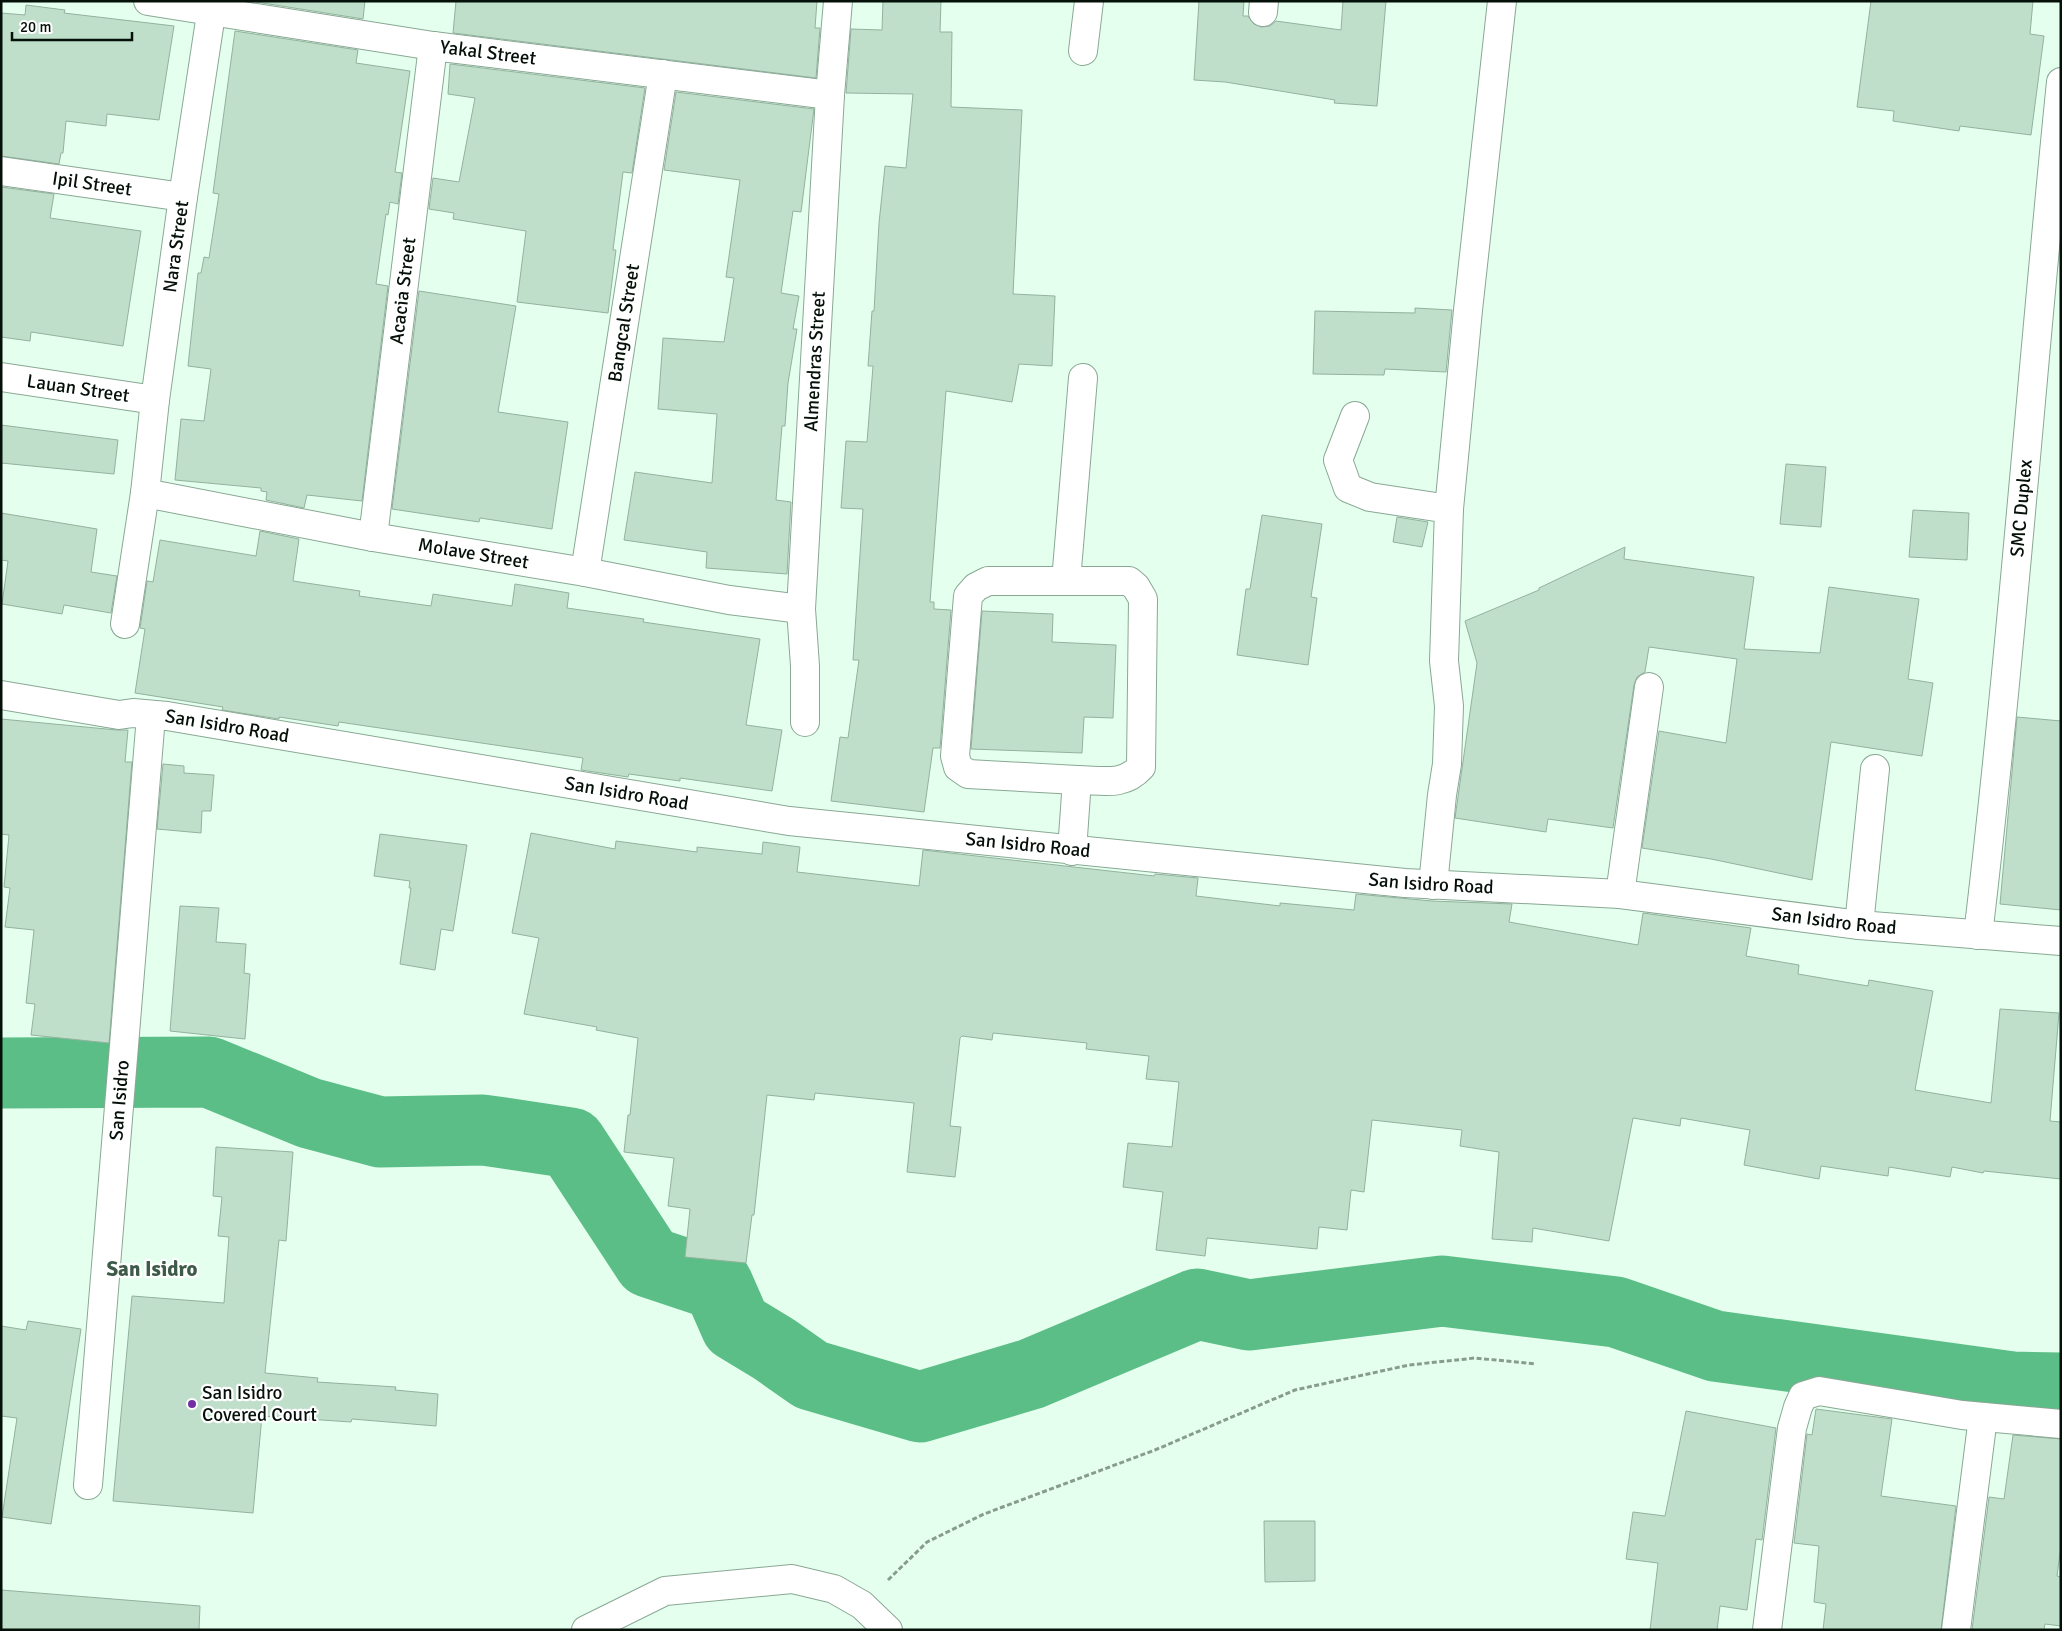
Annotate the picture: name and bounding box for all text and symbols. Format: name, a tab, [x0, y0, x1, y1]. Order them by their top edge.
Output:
scale bar	[12, 10, 132, 42]
text: 20 m	[20, 18, 51, 36]
street label: Yakal Street	[439, 35, 538, 71]
street label: Ipil Street	[51, 166, 134, 202]
street label: Nara Street	[158, 199, 194, 294]
street label: Acacia Street	[385, 236, 422, 346]
street label: Bangcal Street	[603, 262, 645, 384]
street label: Almendras Street	[799, 290, 831, 432]
street label: Lauan Street	[25, 369, 131, 408]
street label: SMC Duplex	[2005, 458, 2038, 558]
street label: Molave Street	[416, 533, 531, 575]
street label: San Isidro Road	[163, 704, 291, 748]
street label: San Isidro Road	[563, 771, 690, 816]
street label: San Isidro Road	[964, 827, 1092, 863]
street label: San Isidro Road	[1367, 867, 1494, 900]
street label: San Isidro Road	[1770, 902, 1897, 940]
street label: San Isidro	[104, 1059, 135, 1141]
district label: San Isidro	[106, 1256, 198, 1282]
place label: San Isidro Covered Court	[202, 1381, 317, 1427]
marker: San Isidro Covered Court	[186, 1398, 198, 1410]

